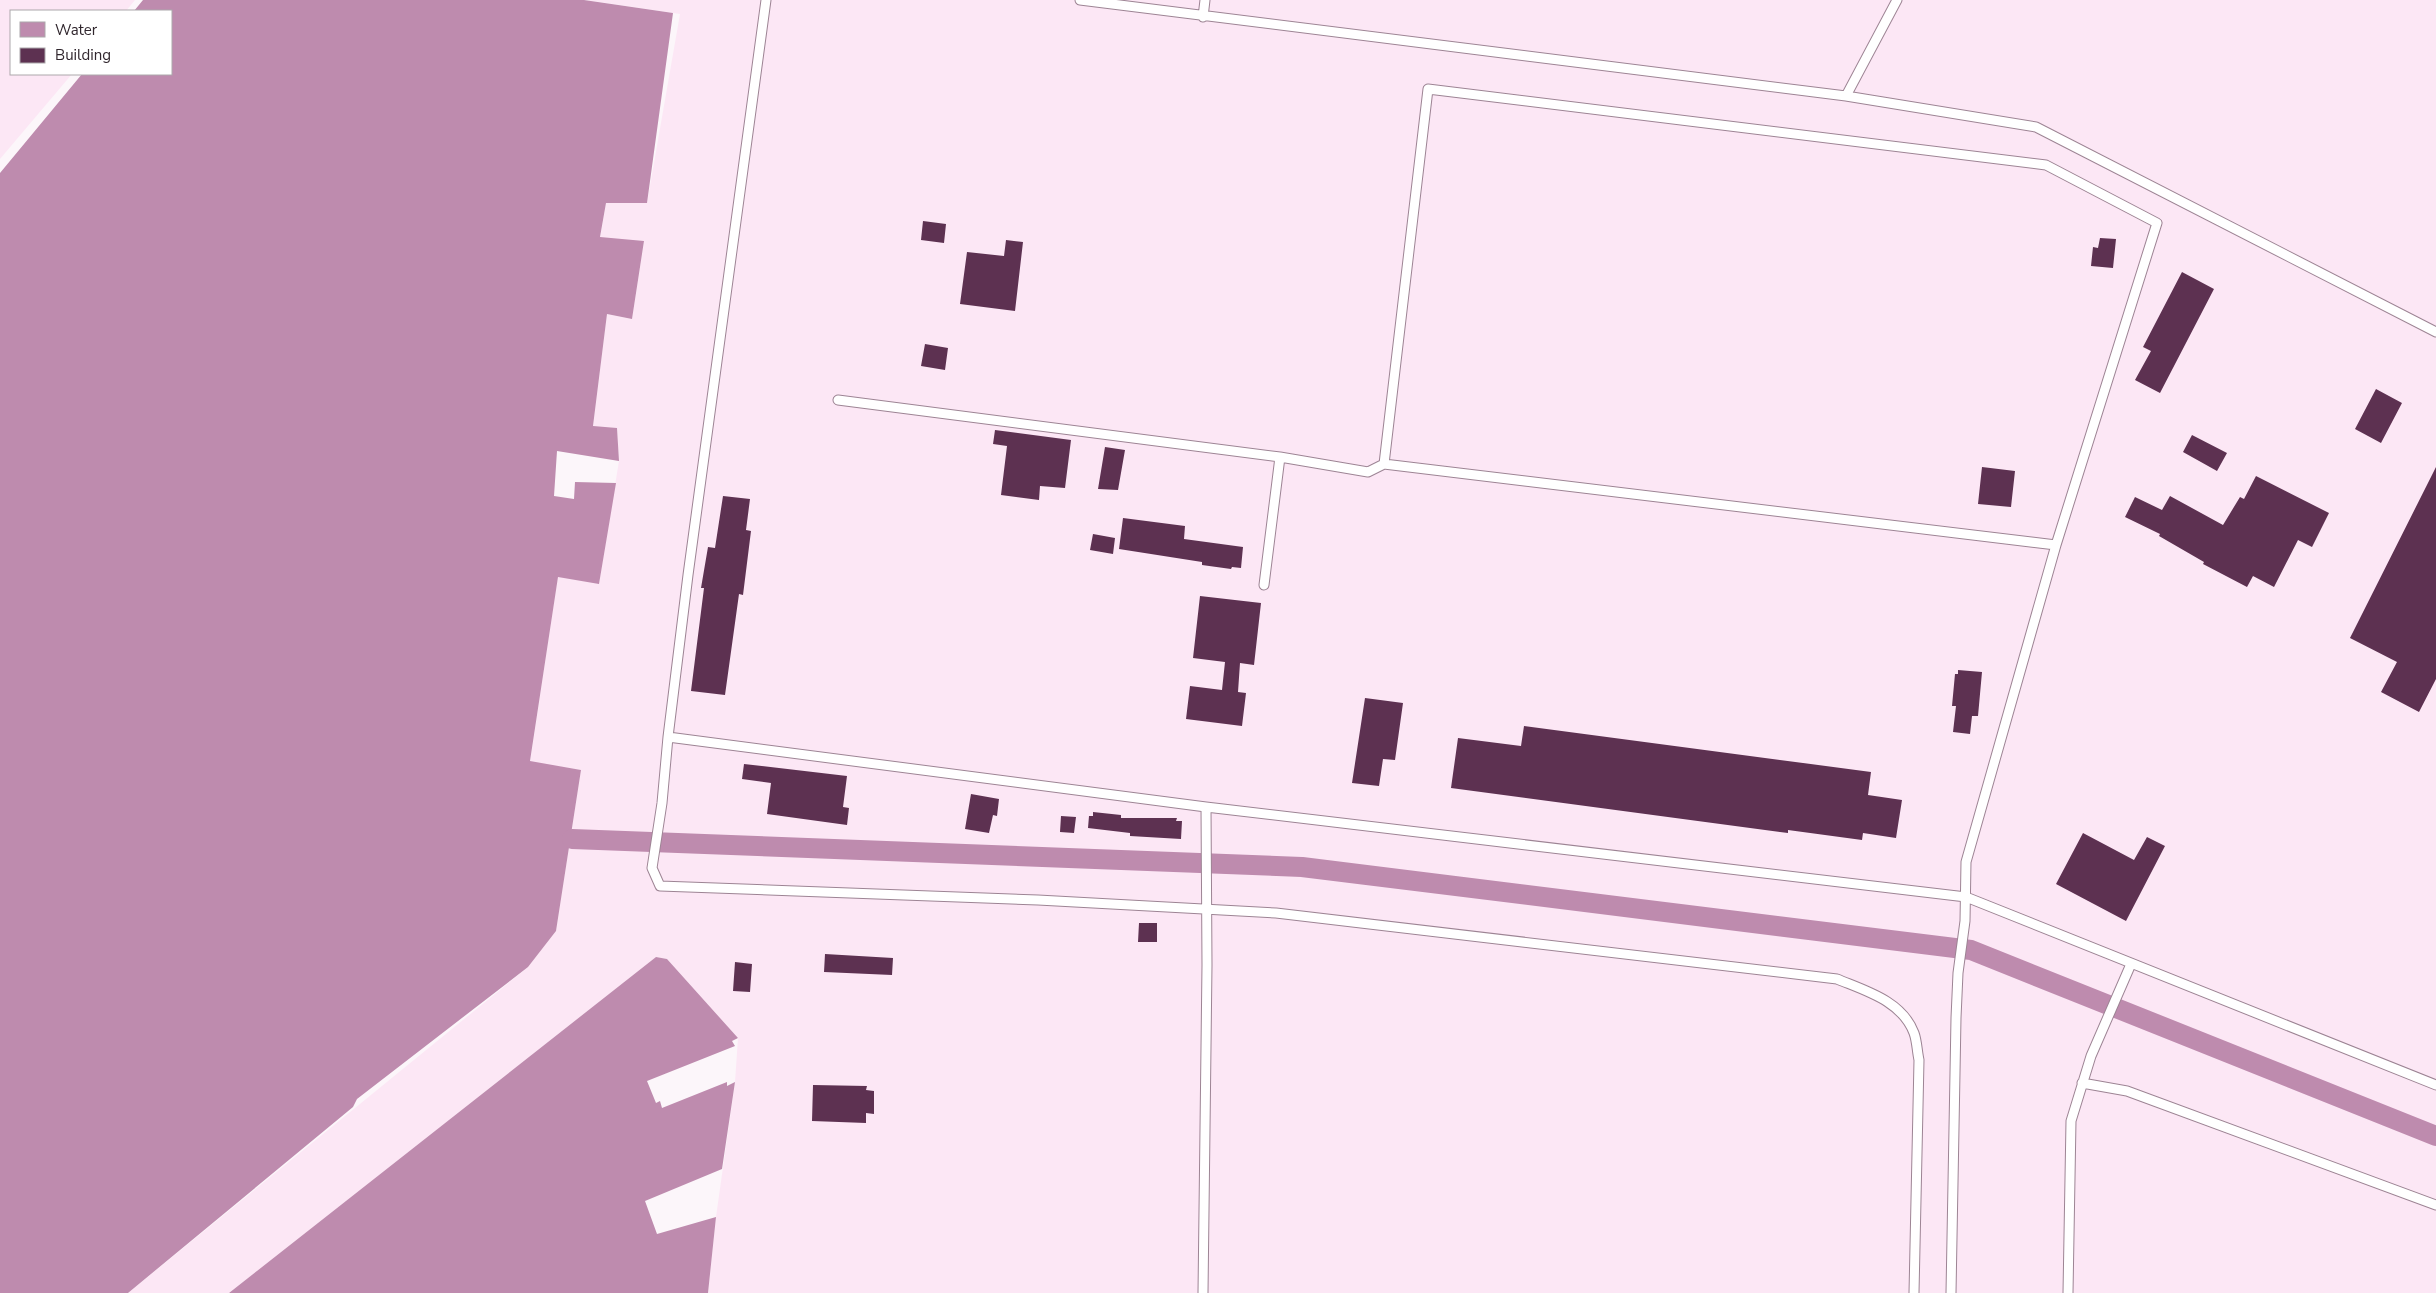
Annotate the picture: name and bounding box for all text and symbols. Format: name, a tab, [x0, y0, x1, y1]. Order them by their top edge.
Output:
legend	[10, 10, 172, 75]
text: Water	[55, 20, 98, 40]
text: Building	[55, 45, 111, 65]

